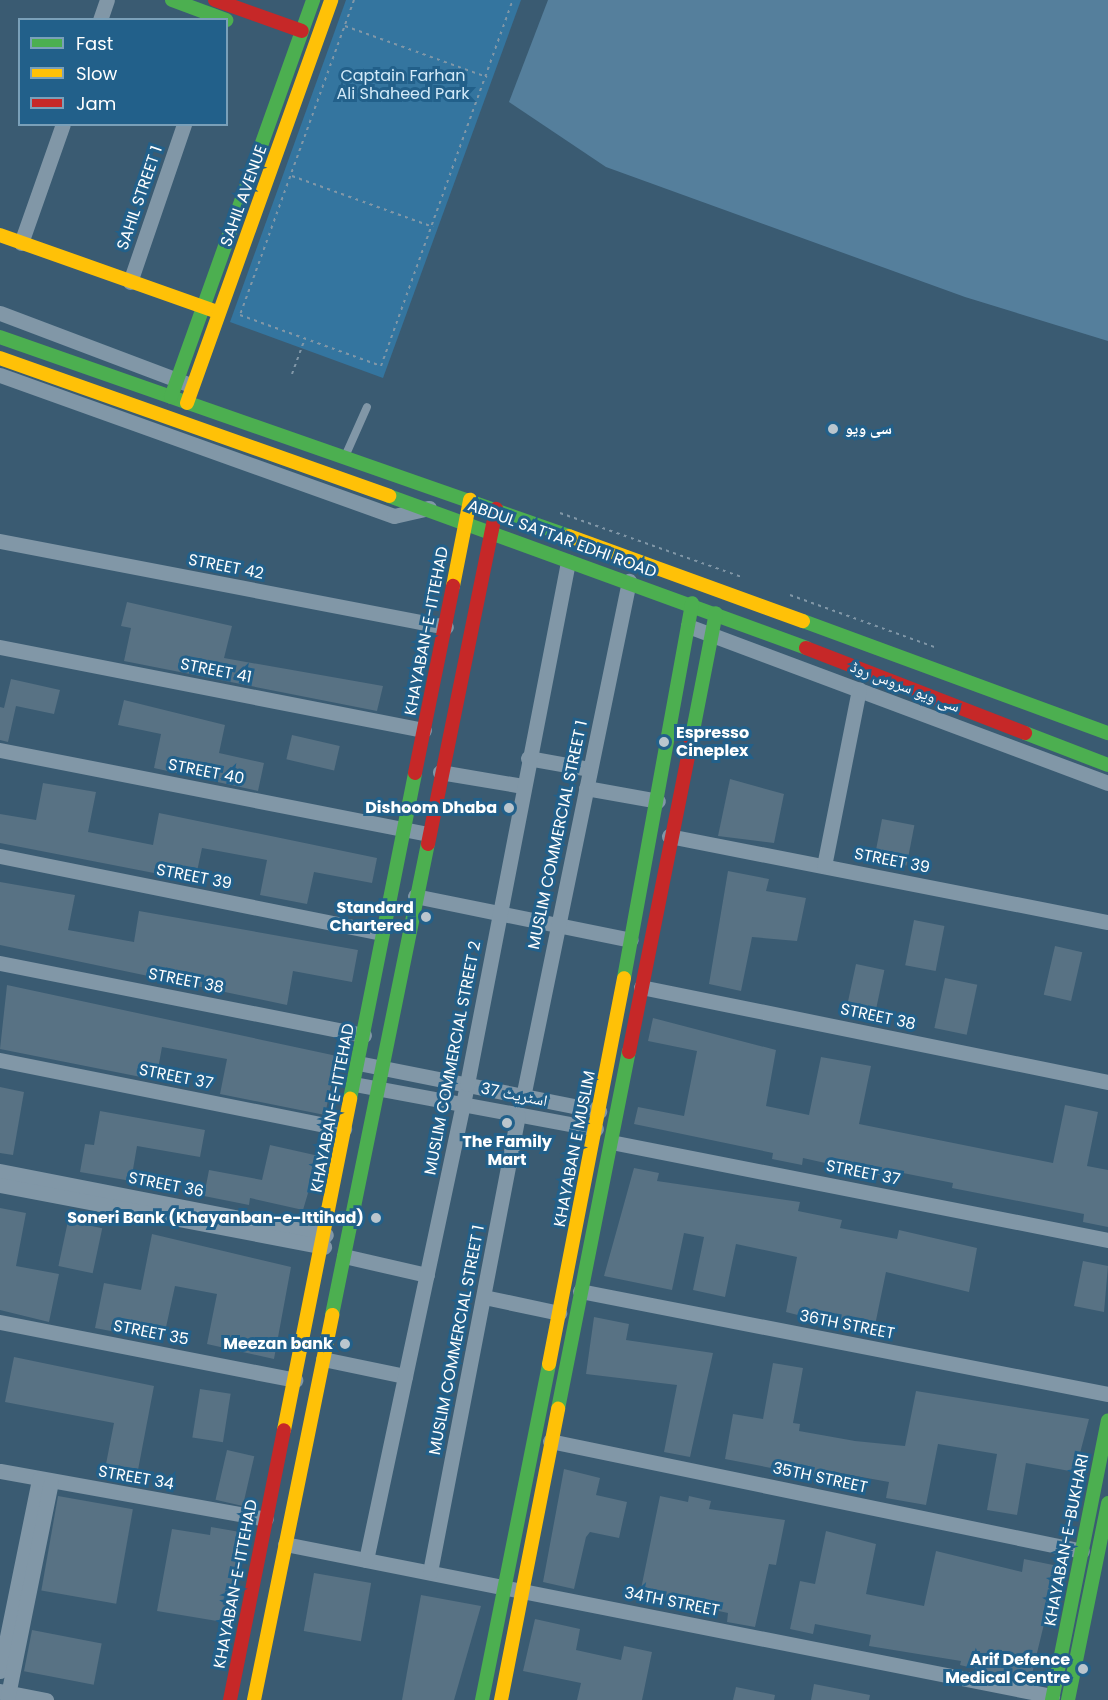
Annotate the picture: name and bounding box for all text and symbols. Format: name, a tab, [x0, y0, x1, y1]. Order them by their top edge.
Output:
legend	[18, 18, 228, 126]
text: Fast	[76, 31, 113, 56]
text: Slow	[76, 61, 117, 86]
park label: Captain Farhan Ali Shaheed Park	[337, 66, 469, 104]
text: Jam	[76, 91, 116, 116]
street label: SAHIL AVENUE	[217, 143, 271, 249]
street label: SAHIL STREET 1	[113, 144, 167, 252]
place label: سی ویو	[845, 419, 892, 439]
marker: سی ویو	[826, 422, 840, 436]
street label: ABDUL SATTAR EDHI ROAD	[465, 496, 659, 582]
street label: KHAYABAN-E-ITTEHAD	[401, 545, 453, 717]
street label: STREET 42	[187, 550, 265, 584]
street label: STREET 41	[179, 655, 253, 687]
street label: سی ویو سروس روڈ	[848, 657, 962, 717]
street label: MUSLIM COMMERCIAL STREET 1	[524, 719, 592, 951]
place label: Espresso Cineplex	[676, 723, 749, 761]
marker: Espresso Cineplex	[657, 735, 671, 749]
street label: STREET 40	[166, 755, 246, 789]
place label: Dishoom Dhaba	[365, 798, 497, 818]
marker: Dishoom Dhaba	[502, 801, 516, 815]
street label: STREET 39	[853, 844, 931, 878]
street label: STREET 39	[155, 860, 233, 894]
place label: Standard Chartered	[329, 898, 414, 936]
marker: Standard Chartered	[419, 910, 433, 924]
street label: MUSLIM COMMERCIAL STREET 2	[421, 939, 485, 1177]
street label: STREET 38	[147, 964, 225, 998]
street label: STREET 38	[839, 1000, 917, 1034]
street label: KHAYABAN-E-ITTEHAD	[307, 1022, 359, 1194]
street label: STREET 37	[137, 1060, 215, 1094]
street label: KHAYABAN E MUSLIM	[550, 1069, 600, 1229]
street label: اسٹریٹ 37	[479, 1079, 549, 1111]
marker: The Family Mart	[500, 1116, 514, 1130]
place label: The Family Mart	[462, 1132, 552, 1170]
street label: STREET 37	[824, 1156, 902, 1190]
street label: STREET 36	[127, 1168, 205, 1202]
place label: Soneri Bank (Khayanban-e-Ittihad)	[67, 1208, 364, 1228]
marker: Soneri Bank (Khayanban-e-Ittihad)	[369, 1211, 383, 1225]
street label: MUSLIM COMMERCIAL STREET 1	[425, 1223, 489, 1457]
street label: 36TH STREET	[798, 1306, 896, 1344]
street label: STREET 35	[112, 1316, 190, 1350]
place label: Meezan bank	[223, 1334, 333, 1354]
marker: Meezan bank	[338, 1337, 352, 1351]
street label: KHAYABAN-E-BUKHARI	[1041, 1452, 1093, 1628]
street label: 35TH STREET	[771, 1459, 869, 1497]
street label: STREET 34	[97, 1462, 175, 1494]
street label: KHAYABAN-E-ITTEHAD	[210, 1498, 262, 1670]
street label: 34TH STREET	[623, 1583, 721, 1621]
place label: Arif Defence Medical Centre	[945, 1650, 1070, 1688]
marker: Arif Defence Medical Centre	[1074, 1660, 1092, 1678]

